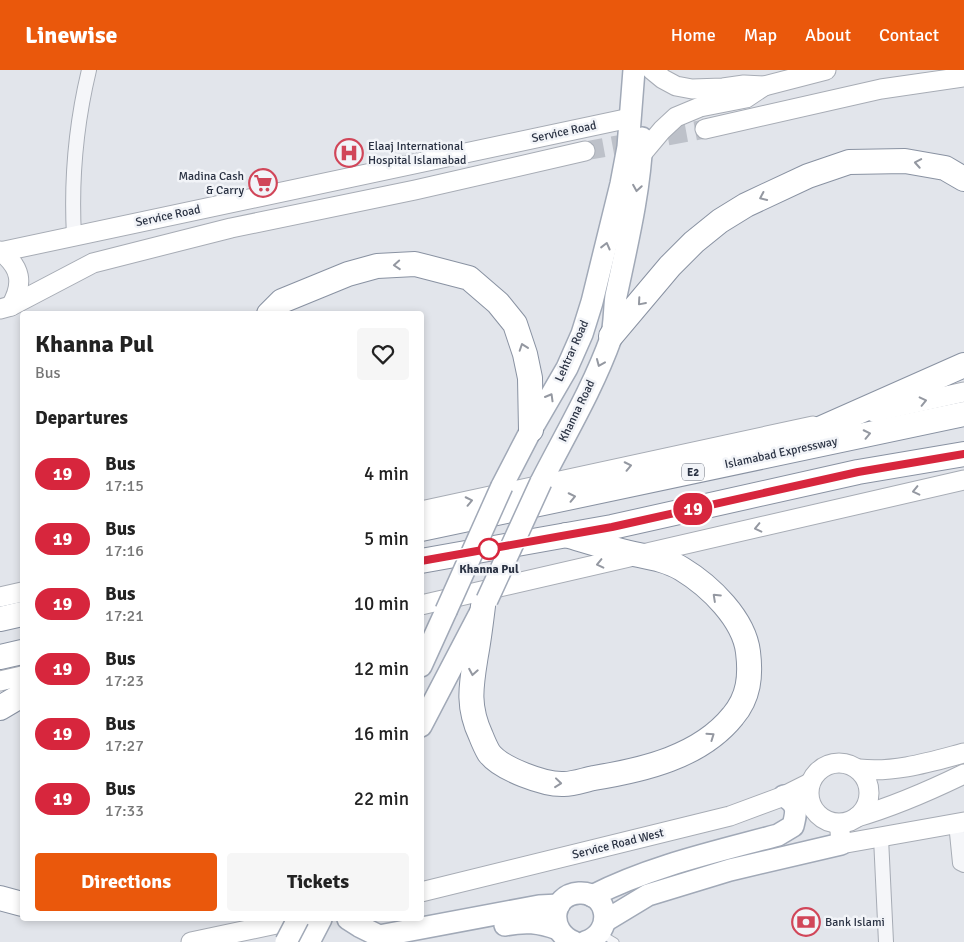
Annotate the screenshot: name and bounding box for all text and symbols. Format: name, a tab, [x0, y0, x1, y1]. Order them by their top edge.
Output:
text: Linewise	[25, 20, 118, 50]
text: Home	[671, 24, 716, 46]
text: Map	[744, 24, 777, 46]
text: About	[805, 24, 851, 46]
text: Contact	[879, 24, 939, 46]
street label: Service Road	[530, 118, 598, 146]
hospital icon: Elaaj International Hospital Islamabad	[334, 138, 364, 168]
place label: Elaaj International Hospital Islamabad	[368, 139, 466, 168]
one-way arrow	[914, 159, 923, 169]
supermarket icon: Madina Cash & Carry	[248, 168, 278, 198]
place label: Madina Cash & Carry	[178, 169, 244, 198]
one-way arrow	[632, 184, 642, 193]
one-way arrow	[759, 191, 768, 201]
street label: Service Road	[134, 202, 202, 230]
one-way arrow	[600, 241, 611, 250]
one-way arrow	[393, 259, 401, 270]
one-way arrow	[638, 296, 647, 305]
street label: Lehtrar Road	[552, 318, 592, 384]
button: heart	[357, 328, 409, 380]
text: Khanna Pul	[35, 329, 154, 359]
one-way arrow	[518, 343, 528, 352]
one-way arrow	[595, 359, 605, 367]
text: Bus	[35, 363, 60, 383]
street label: Khanna Road	[556, 377, 598, 445]
one-way arrow	[544, 394, 554, 403]
one-way arrow	[919, 396, 928, 407]
text: Departures	[35, 406, 128, 430]
one-way arrow	[863, 430, 872, 440]
street label: Islamabad Expressway	[723, 434, 839, 472]
text: Bus	[105, 452, 136, 476]
one-way arrow	[623, 461, 632, 472]
text: 4 min	[364, 462, 409, 486]
text: 19	[53, 463, 72, 485]
road number: E2	[682, 464, 704, 481]
text: 17:15	[105, 476, 144, 496]
one-way arrow	[912, 485, 921, 496]
one-way arrow	[567, 493, 576, 503]
line badge: 19	[670, 493, 716, 525]
one-way arrow	[464, 496, 473, 507]
text: 19	[683, 498, 703, 520]
text: Bus	[105, 517, 136, 541]
one-way arrow	[754, 522, 763, 533]
text: 5 min	[364, 527, 409, 551]
text: 19	[53, 528, 72, 550]
marker: Khanna Pul	[478, 538, 500, 560]
text: 17:16	[105, 541, 144, 561]
one-way arrow	[595, 558, 604, 569]
place label: Khanna Pul	[459, 562, 519, 577]
text: Bus	[105, 582, 136, 606]
text: 10 min	[354, 592, 409, 616]
text: 19	[53, 593, 72, 615]
one-way arrow	[713, 594, 722, 603]
text: 17:21	[105, 606, 144, 626]
text: Bus	[105, 647, 136, 671]
text: 12 min	[354, 657, 409, 681]
text: 19	[53, 658, 72, 680]
one-way arrow	[468, 667, 479, 676]
text: 17:23	[105, 671, 144, 691]
text: Bus	[105, 712, 136, 736]
text: 16 min	[354, 722, 409, 746]
text: 19	[53, 723, 72, 745]
one-way arrow	[705, 733, 715, 742]
text: 17:27	[105, 736, 144, 756]
text: Bus	[105, 777, 136, 801]
one-way arrow	[555, 777, 563, 788]
text: 22 min	[354, 787, 409, 811]
text: 19	[53, 788, 72, 810]
text: 17:33	[105, 801, 144, 821]
street label: Service Road West	[571, 825, 665, 863]
button: Directions	[35, 853, 217, 911]
button: Tickets	[227, 853, 409, 911]
bank icon: Bank Islami	[791, 907, 821, 937]
place label: Bank Islami	[825, 915, 885, 930]

